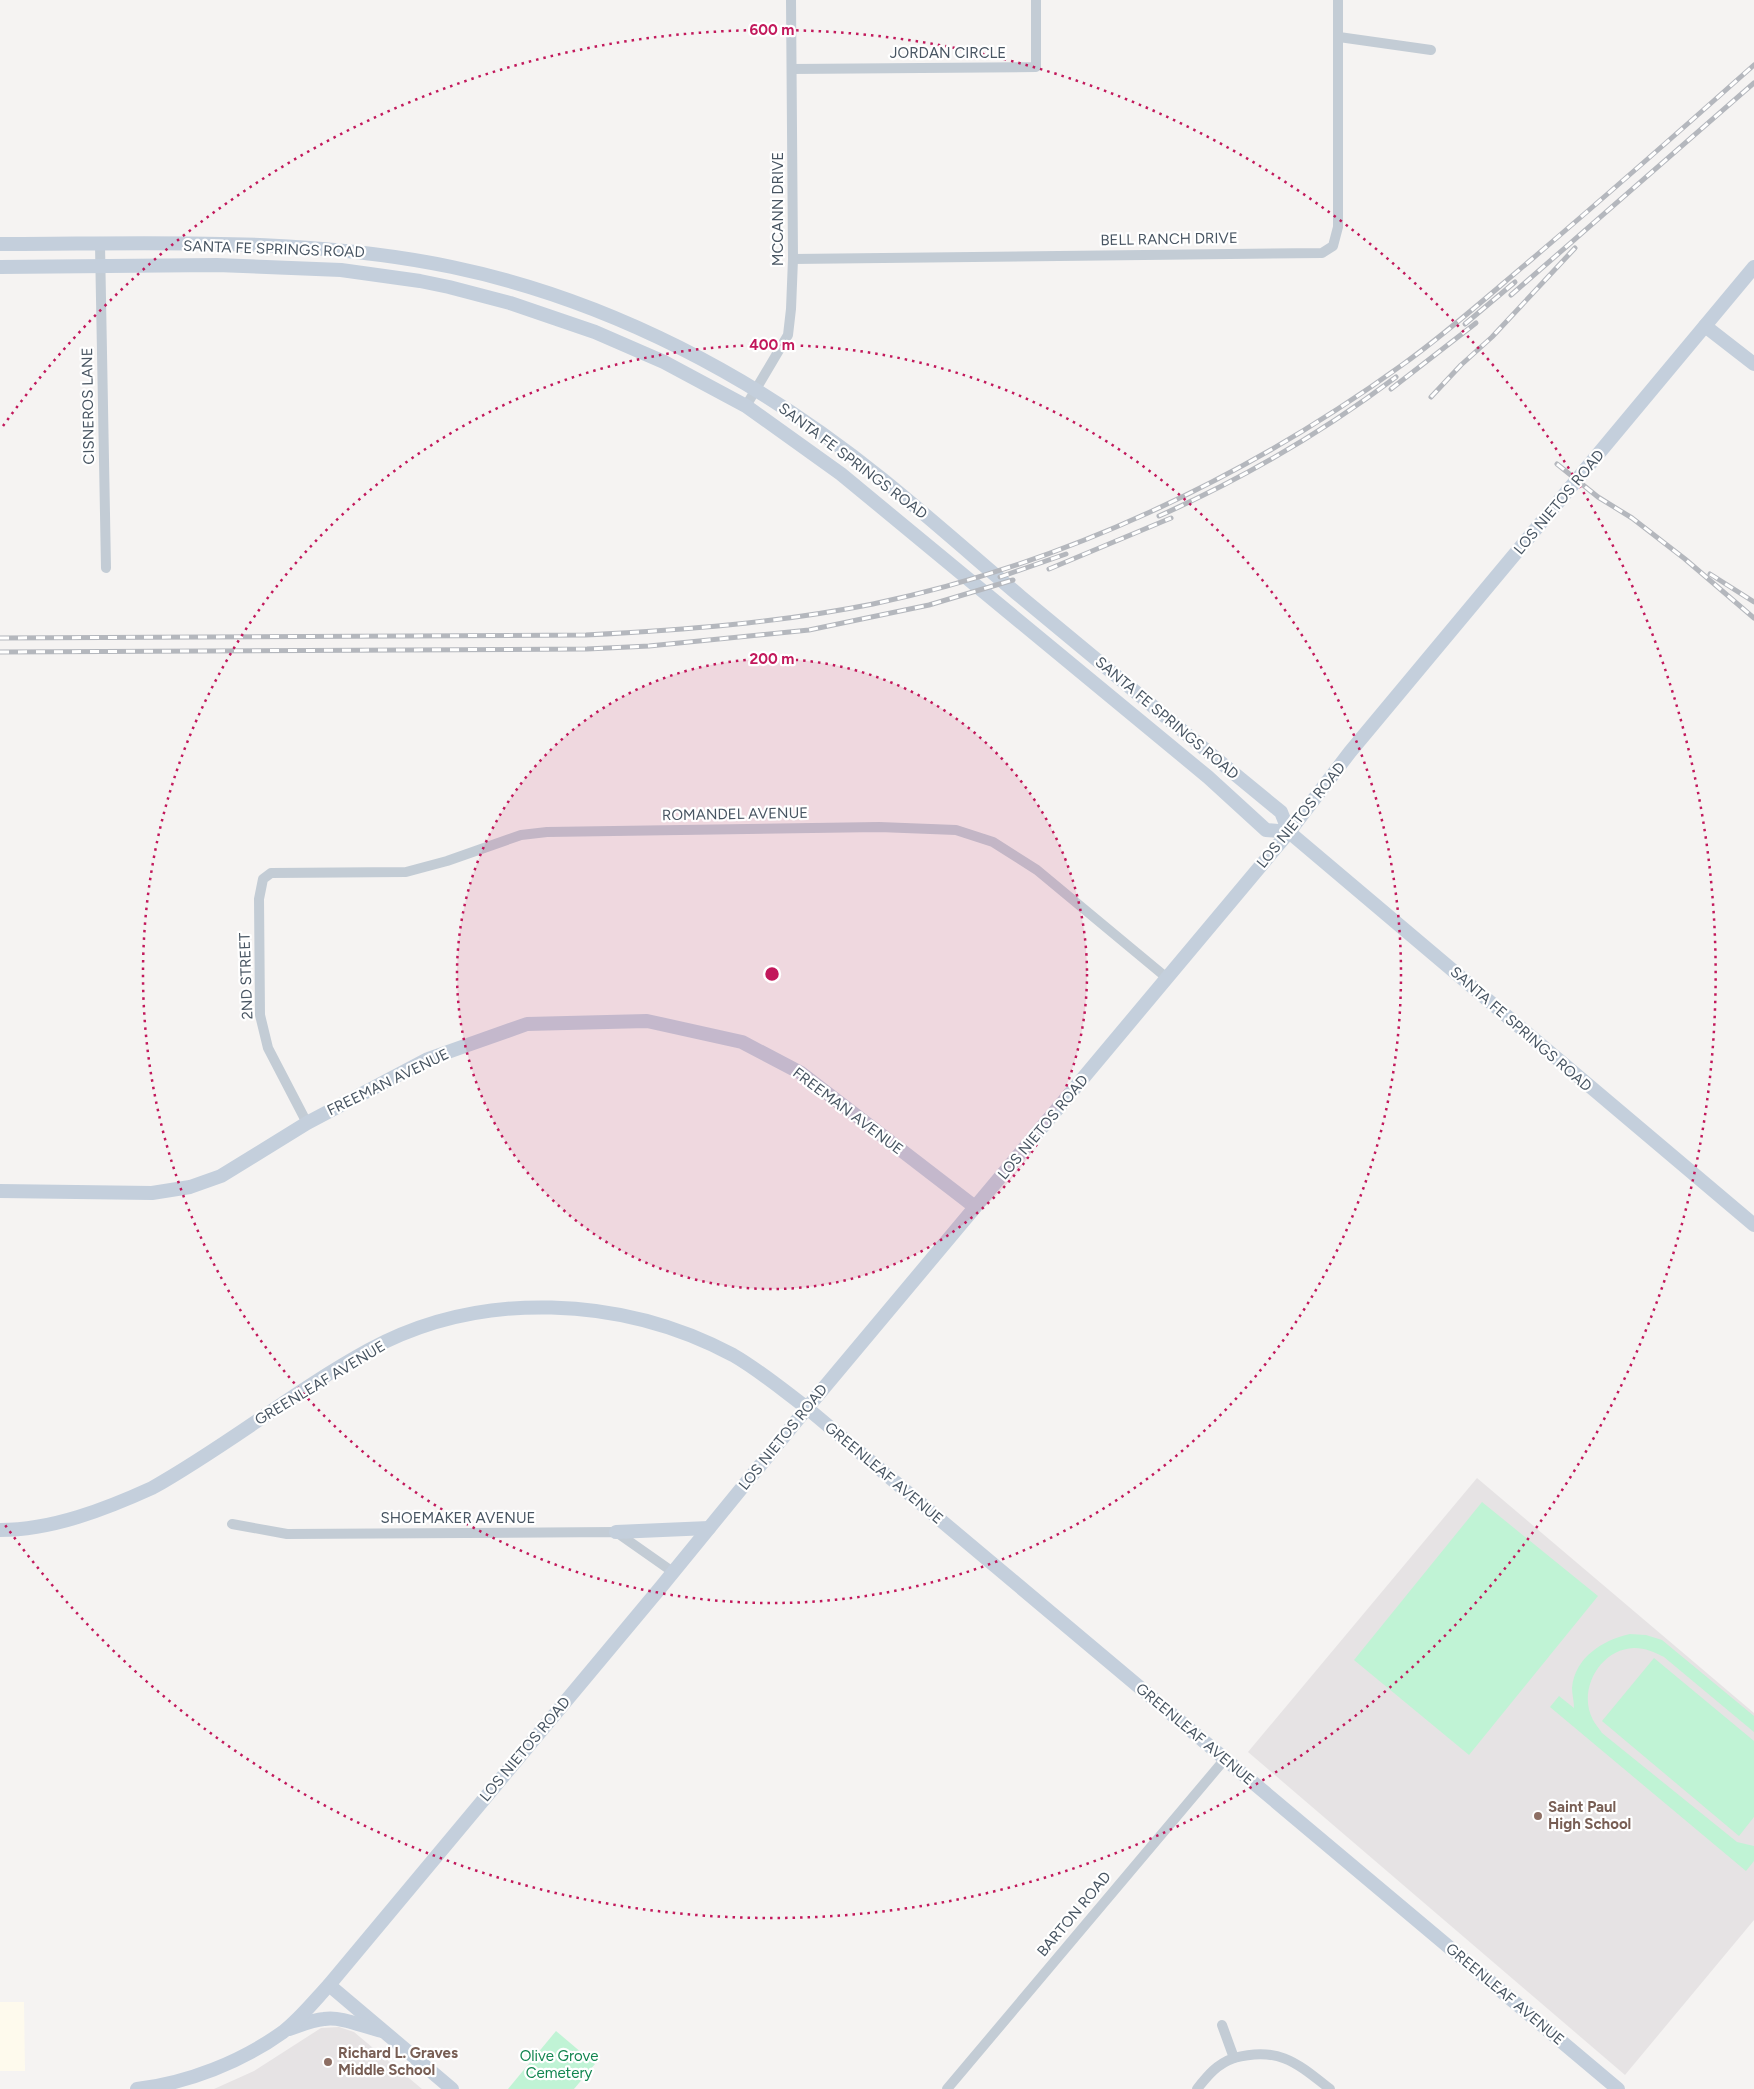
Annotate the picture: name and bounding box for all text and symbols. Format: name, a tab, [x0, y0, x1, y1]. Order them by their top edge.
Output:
text: 600 m	[750, 21, 794, 39]
street label: JORDAN CIRCLE	[890, 44, 1006, 62]
street label: MCCANN DRIVE	[769, 152, 787, 266]
street label: BELL RANCH DRIVE	[1100, 229, 1238, 249]
street label: SANTA FE SPRINGS ROAD	[183, 237, 365, 261]
text: 400 m	[749, 336, 795, 354]
street label: CISNEROS LANE	[78, 347, 98, 465]
street label: SANTA FE SPRINGS ROAD	[775, 399, 931, 523]
street label: LOS NIETOS ROAD	[1510, 446, 1608, 558]
text: 200 m	[750, 650, 794, 668]
street label: SANTA FE SPRINGS ROAD	[1092, 653, 1242, 783]
street label: LOS NIETOS ROAD	[1253, 758, 1349, 872]
street label: ROMANDEL AVENUE	[662, 804, 808, 824]
street label: 2ND STREET	[235, 932, 257, 1020]
street label: SANTA FE SPRINGS ROAD	[1447, 963, 1595, 1095]
centre of rings	[763, 965, 781, 983]
street label: FREEMAN AVENUE	[324, 1045, 452, 1119]
street label: FREEMAN AVENUE	[789, 1064, 907, 1158]
street label: LOS NIETOS ROAD	[994, 1071, 1092, 1183]
street label: GREENLEAF AVENUE	[252, 1337, 388, 1429]
street label: LOS NIETOS ROAD	[735, 1380, 831, 1494]
street label: GREENLEAF AVENUE	[821, 1418, 947, 1528]
street label: SHOEMAKER AVENUE	[381, 1509, 535, 1527]
street label: GREENLEAF AVENUE	[1132, 1679, 1258, 1789]
street label: LOS NIETOS ROAD	[476, 1693, 574, 1805]
place label: Saint Paul High School	[1548, 1798, 1631, 1833]
marker: Saint Paul High School	[1532, 1810, 1544, 1822]
street label: BARTON ROAD	[1033, 1868, 1115, 1960]
street label: GREENLEAF AVENUE	[1442, 1939, 1568, 2049]
place label: Richard L. Graves Middle School	[338, 2044, 458, 2079]
park label: Olive Grove Cemetery	[520, 2047, 598, 2082]
marker: Richard L. Graves Middle School	[322, 2056, 334, 2068]

